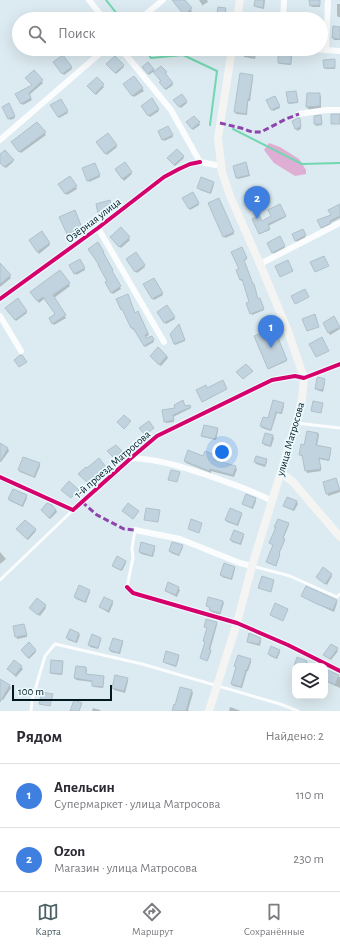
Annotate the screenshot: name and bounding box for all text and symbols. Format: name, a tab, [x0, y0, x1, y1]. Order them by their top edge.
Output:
search box	[12, 12, 328, 56]
icon: search	[26, 23, 48, 45]
text: Поиск	[58, 26, 96, 41]
pin: 2	[244, 186, 270, 219]
street label: Озёрная улица	[64, 196, 123, 245]
pin: 1	[258, 315, 284, 348]
street label: улица Матросова	[274, 401, 306, 478]
street label: 1-й проезд Матросова	[72, 428, 152, 500]
your location	[212, 442, 232, 462]
map controls	[292, 663, 328, 699]
button: layers	[292, 663, 328, 699]
scale bar	[12, 683, 112, 702]
text: 100 m	[18, 686, 44, 697]
text: Рядом	[16, 728, 62, 745]
text: Найдено: 2	[266, 730, 324, 743]
text: Апельсин	[54, 780, 115, 795]
text: 1	[27, 789, 31, 802]
text: 110 m	[296, 789, 324, 802]
text: Супермаркет · улица Матросова	[54, 798, 220, 811]
text: Ozon	[54, 844, 85, 859]
text: 2	[26, 853, 32, 866]
text: 230 m	[293, 853, 324, 866]
text: Магазин · улица Матросова	[54, 862, 197, 875]
tab: Карта	[35, 901, 61, 938]
tab: Маршрут	[132, 901, 173, 938]
tab: Сохранённые	[244, 901, 305, 938]

